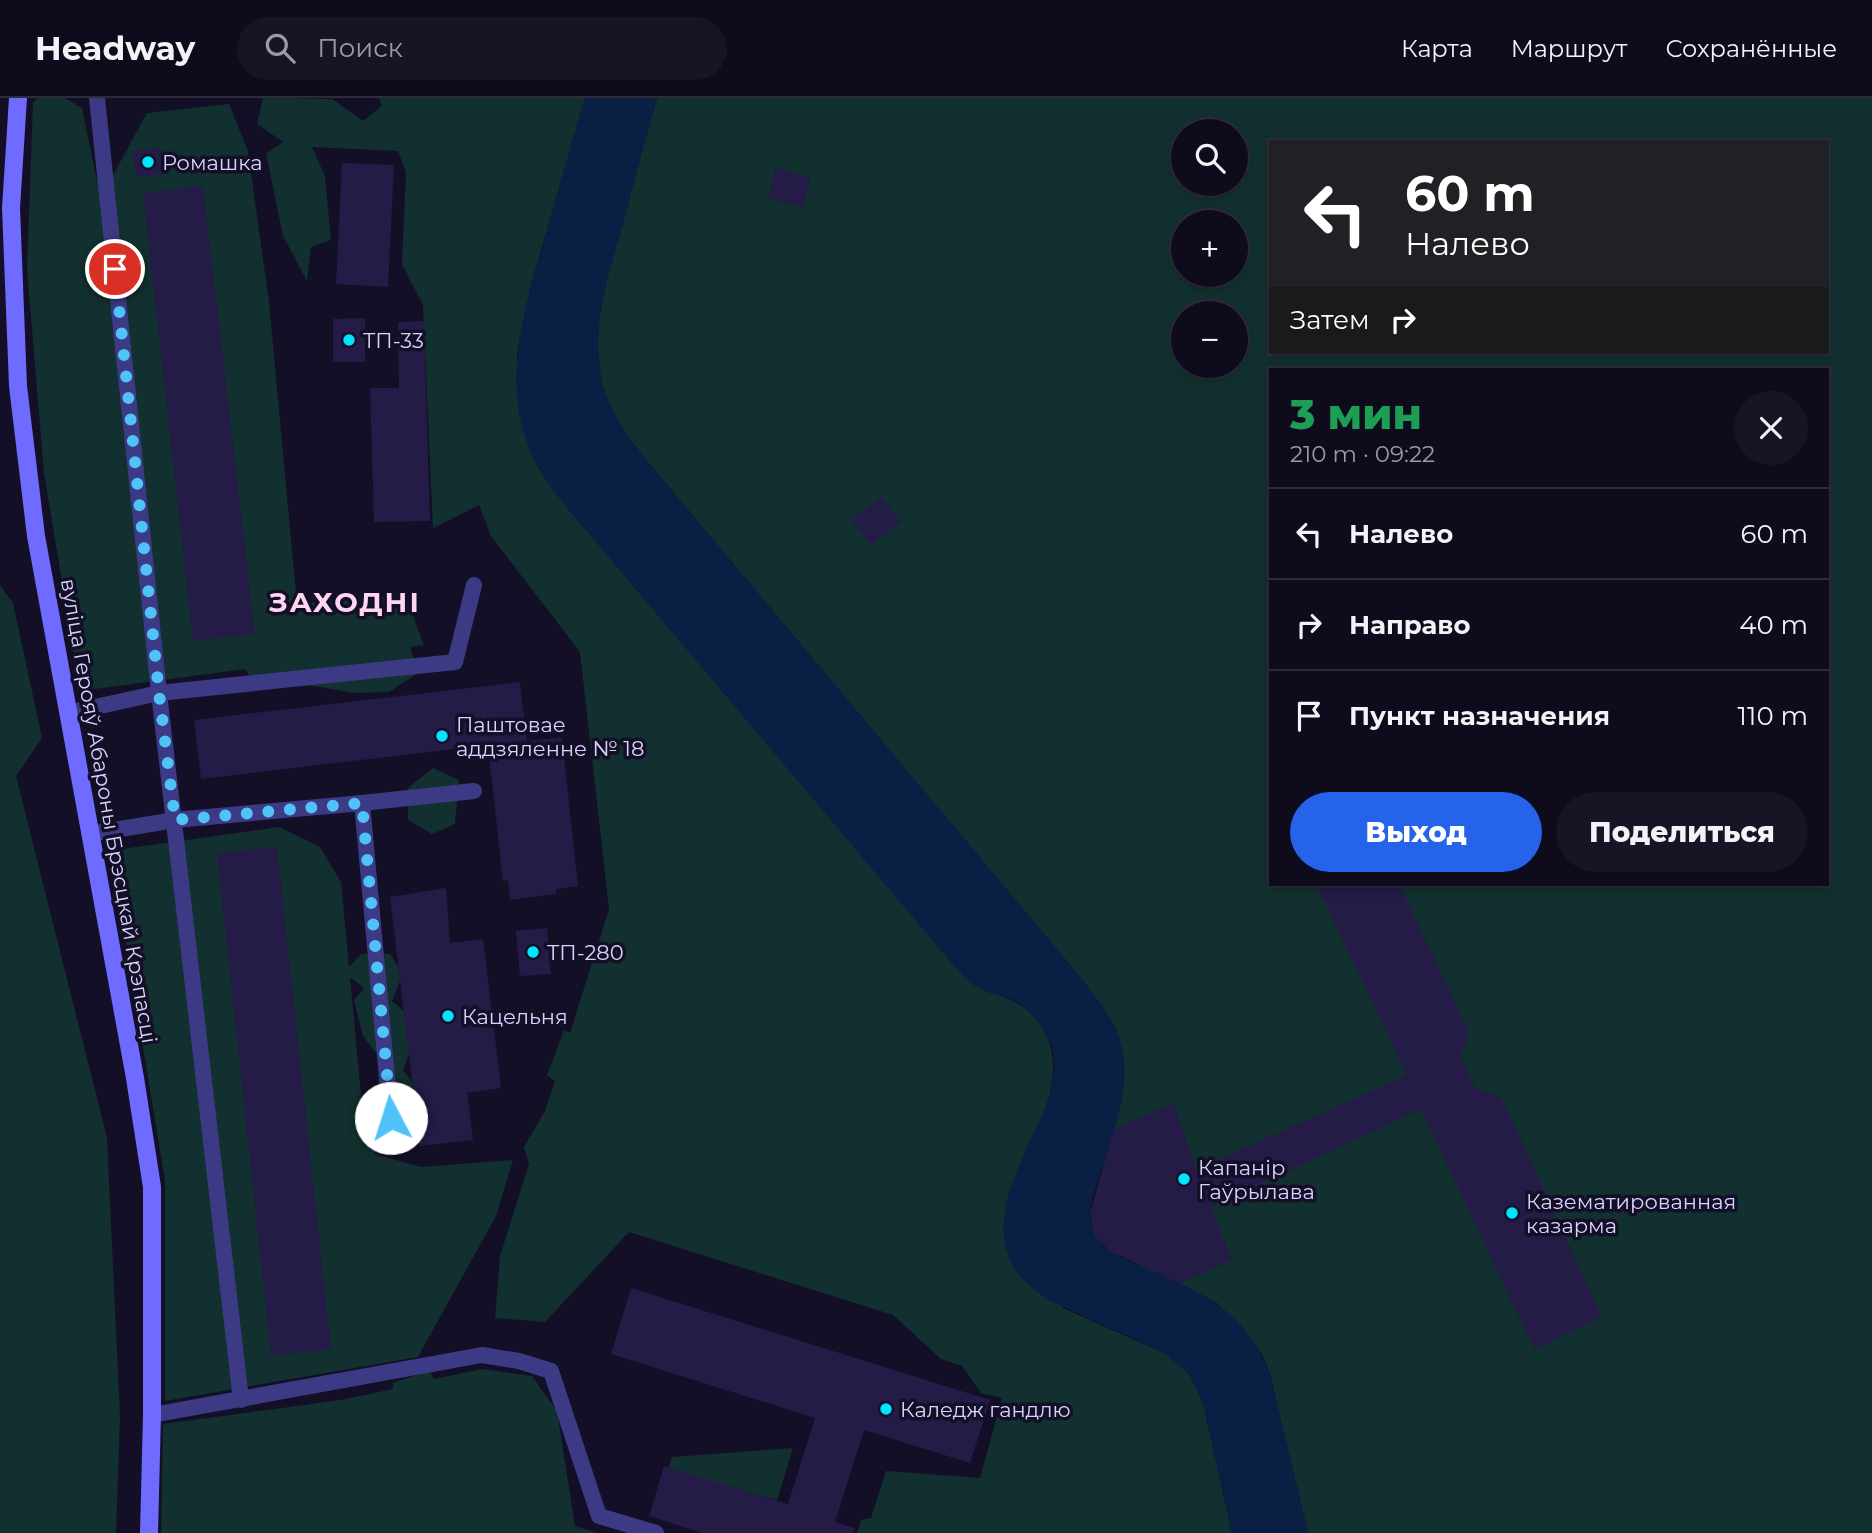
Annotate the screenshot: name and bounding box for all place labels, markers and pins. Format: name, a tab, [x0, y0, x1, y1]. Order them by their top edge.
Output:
place label: Ромашка	[162, 150, 263, 175]
marker: Ромашка	[140, 154, 156, 170]
pin	[85, 239, 145, 299]
place label: ТП-33	[363, 328, 424, 353]
marker: ТП-33	[341, 332, 357, 348]
place label: Паштовае аддзяленне № 18	[456, 712, 644, 761]
marker: Паштовае аддзяленне № 18	[434, 728, 450, 744]
place label: ТП-280	[547, 940, 624, 965]
marker: ТП-280	[525, 944, 541, 960]
place label: Кацельня	[462, 1004, 568, 1029]
marker: Кацельня	[440, 1008, 456, 1024]
place label: Капанір Гаўрылава	[1198, 1155, 1315, 1204]
marker: Капанір Гаўрылава	[1176, 1171, 1192, 1187]
place label: Казематированная казарма	[1526, 1189, 1736, 1238]
marker: Казематированная казарма	[1504, 1205, 1520, 1221]
place label: Каледж гандлю	[900, 1397, 1071, 1422]
marker: Каледж гандлю	[878, 1401, 894, 1417]

